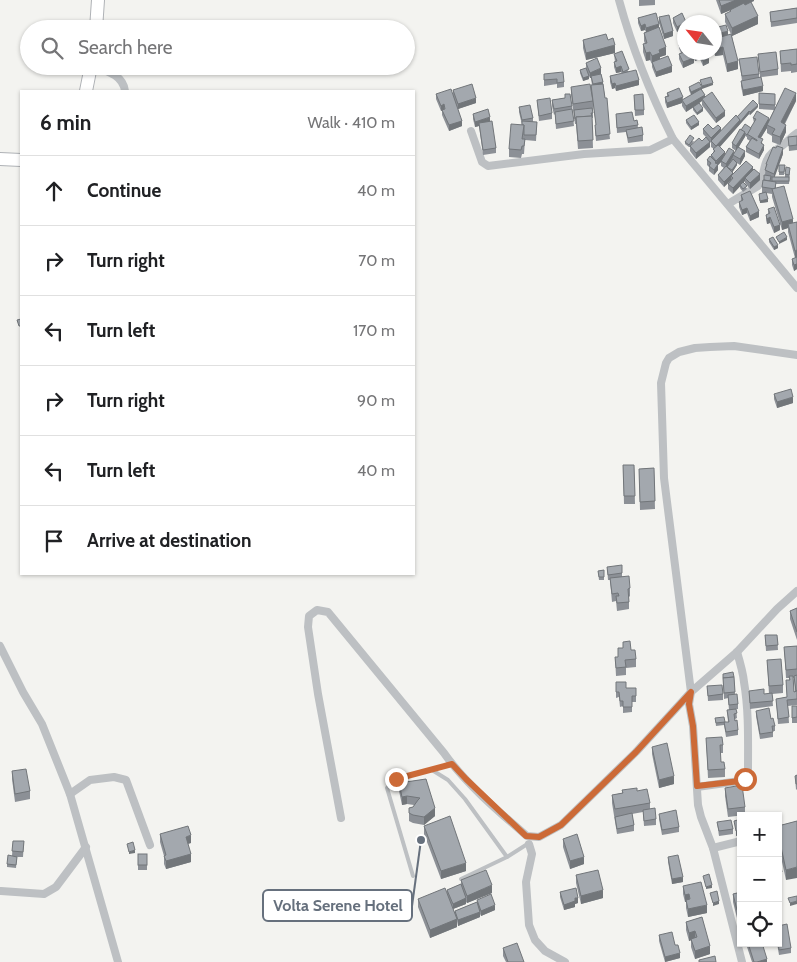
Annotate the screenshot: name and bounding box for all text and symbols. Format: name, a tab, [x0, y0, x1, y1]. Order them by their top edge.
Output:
north arrow	[677, 15, 722, 60]
search box	[20, 20, 415, 75]
icon: search	[38, 34, 66, 62]
text: Search here	[78, 36, 172, 59]
text: 6 min	[40, 110, 91, 135]
text: Walk · 410 m	[308, 113, 395, 132]
icon: ahead	[40, 177, 68, 205]
text: Continue	[87, 179, 161, 202]
text: 40 m	[357, 181, 395, 200]
icon: right	[40, 247, 68, 275]
text: Turn right	[87, 249, 165, 272]
text: 70 m	[358, 251, 395, 270]
icon: left	[40, 317, 68, 345]
text: Turn left	[87, 319, 155, 342]
text: 170 m	[353, 321, 395, 340]
icon: right	[40, 387, 68, 415]
text: Turn right	[87, 389, 165, 412]
text: 90 m	[357, 391, 395, 410]
icon: left	[40, 457, 68, 485]
text: Turn left	[87, 459, 155, 482]
text: 40 m	[357, 461, 395, 480]
icon: arrive	[40, 527, 68, 555]
text: Arrive at destination	[87, 529, 251, 552]
route end	[385, 768, 408, 791]
route start	[734, 768, 757, 791]
map controls	[737, 812, 782, 947]
button: +	[737, 812, 782, 857]
button: −	[737, 857, 782, 902]
callout: Volta Serene Hotel	[263, 890, 412, 921]
text: Volta Serene Hotel	[273, 896, 403, 915]
button: locate	[737, 902, 782, 947]

